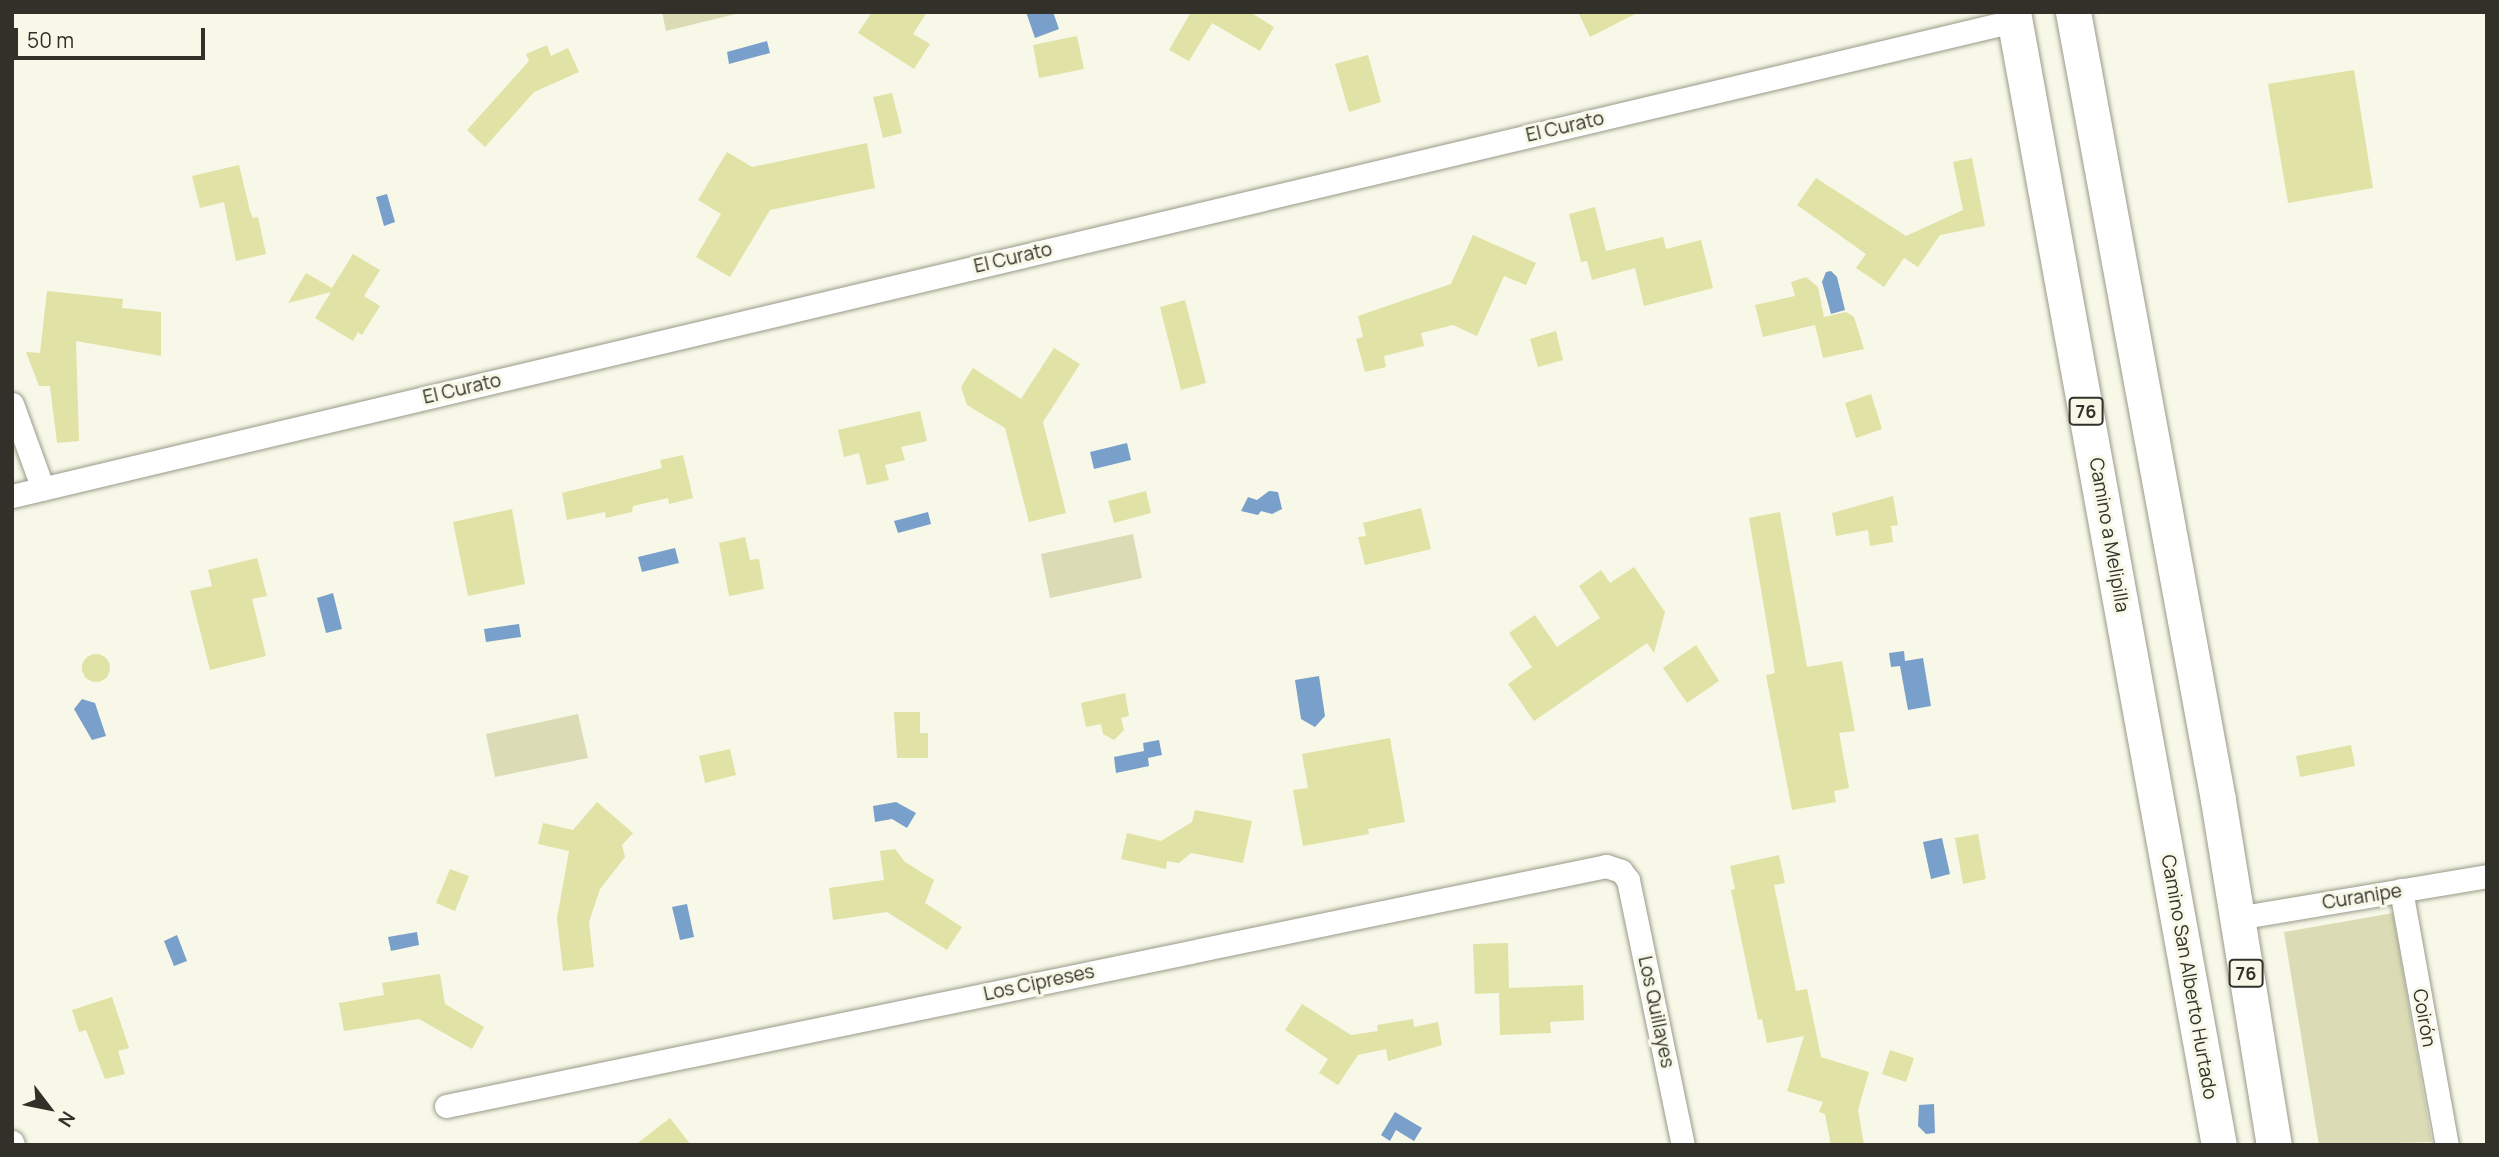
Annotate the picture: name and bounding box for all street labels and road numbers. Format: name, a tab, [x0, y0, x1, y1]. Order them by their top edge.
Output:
street label: El Curato	[1524, 107, 1606, 147]
street label: El Curato	[972, 238, 1054, 278]
street label: El Curato	[421, 369, 503, 409]
road number: 76	[2068, 396, 2104, 426]
street label: Camino a Melipilla	[2084, 456, 2134, 614]
street label: Camino San Alberto Hurtado	[2156, 853, 2222, 1101]
street label: Curanipe	[2321, 879, 2403, 915]
street label: Los Quillayes	[1633, 954, 1679, 1070]
road number: 76	[2228, 958, 2264, 988]
street label: Los Cipreses	[982, 960, 1096, 1006]
street label: Coirón	[2408, 987, 2440, 1049]

